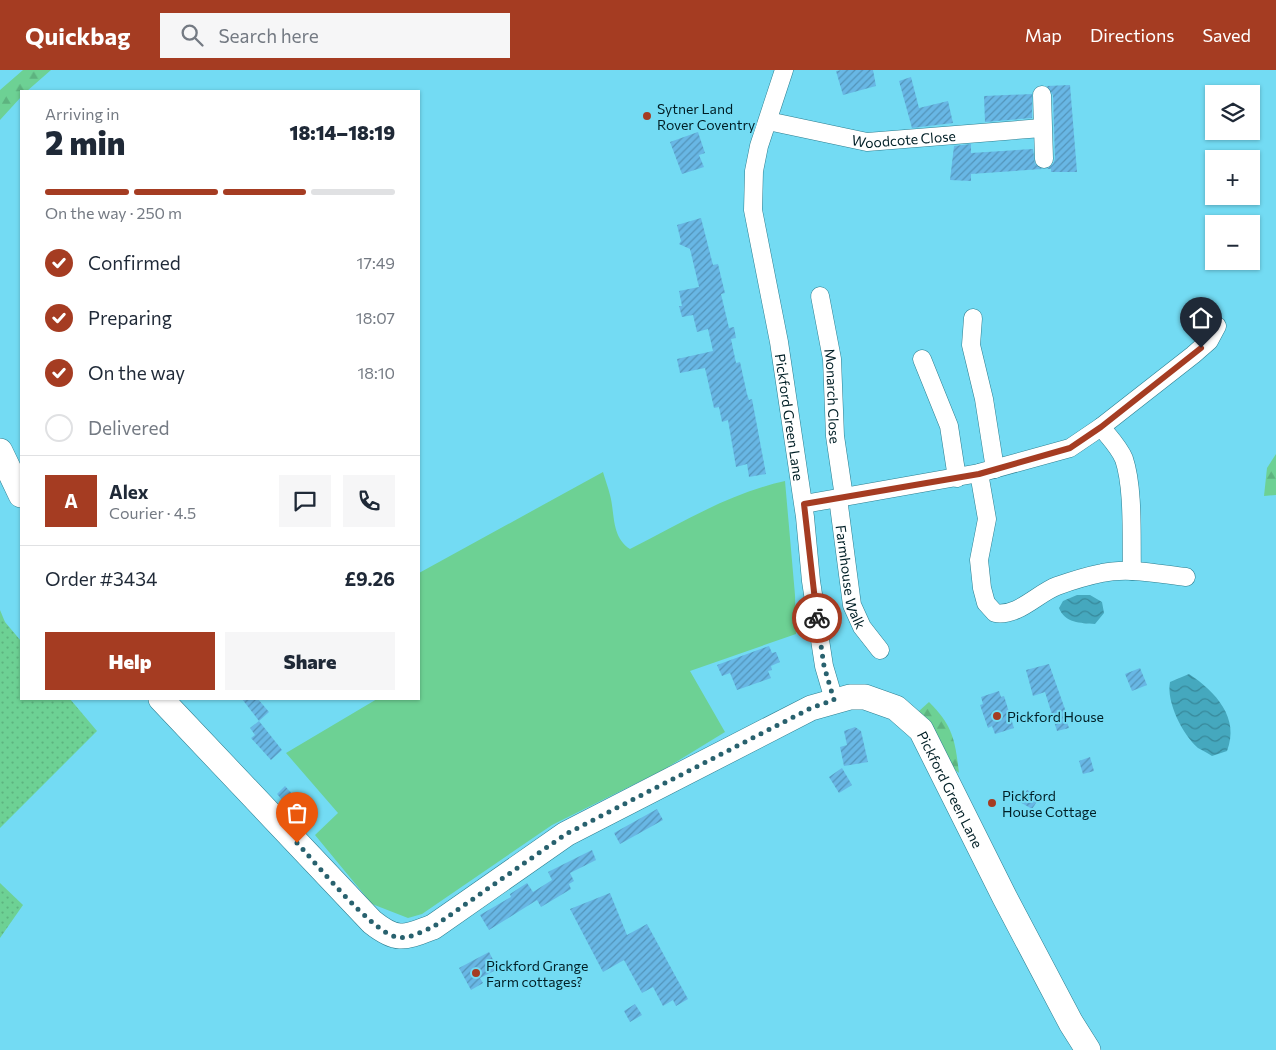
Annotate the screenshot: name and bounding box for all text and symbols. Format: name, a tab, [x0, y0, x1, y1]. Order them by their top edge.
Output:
search box	[160, 13, 510, 58]
text: Quickbag	[25, 21, 130, 50]
icon: search	[178, 21, 206, 49]
text: Search here	[218, 24, 319, 47]
text: Map	[1025, 24, 1062, 46]
text: Directions	[1090, 24, 1174, 46]
text: Saved	[1202, 24, 1251, 46]
map controls	[1205, 85, 1260, 270]
button: layers	[1205, 85, 1260, 140]
place label: Sytner Land Rover Coventry	[657, 100, 755, 133]
text: Arriving in	[45, 104, 119, 123]
marker: Sytner Land Rover Coventry	[641, 110, 653, 122]
text: 18:14–18:19	[290, 121, 395, 144]
text: 2 min	[45, 122, 125, 162]
street label: Woodcote Close	[850, 126, 956, 151]
button: +	[1205, 150, 1260, 205]
text: On the way · 250 m	[45, 203, 182, 222]
button: −	[1205, 215, 1260, 270]
icon: check	[45, 249, 73, 277]
text: Confirmed	[88, 251, 181, 274]
text: 17:49	[357, 253, 395, 272]
pin	[1180, 297, 1222, 348]
icon: check	[45, 304, 73, 332]
icon: home	[1187, 304, 1215, 332]
text: Preparing	[88, 306, 172, 329]
text: 18:07	[356, 308, 395, 327]
street label: Monarch Close	[822, 347, 844, 445]
street label: Pickford Green Lane	[772, 352, 808, 482]
icon: check	[45, 359, 73, 387]
text: On the way	[88, 361, 185, 384]
text: 18:10	[357, 363, 395, 382]
text: Delivered	[88, 416, 169, 439]
button: chat	[279, 475, 331, 527]
button: phone	[343, 475, 395, 527]
text: Alex	[109, 480, 149, 503]
text: A	[64, 489, 78, 512]
text: Courier · 4.5	[109, 503, 196, 522]
street label: Farmhouse Walk	[833, 524, 870, 632]
text: Order #3434	[45, 567, 157, 590]
text: £9.26	[345, 567, 395, 590]
courier	[792, 593, 842, 643]
icon: bike	[803, 604, 831, 632]
button: Help	[45, 632, 215, 690]
button: Share	[225, 632, 395, 690]
place label: Pickford House	[1007, 708, 1104, 725]
marker: Pickford House	[991, 710, 1003, 722]
street label: Pickford Green Lane	[914, 728, 987, 851]
place label: Pickford House Cottage	[1002, 787, 1097, 820]
pin	[276, 792, 318, 843]
marker: Pickford House Cottage	[986, 797, 998, 809]
icon: bag	[283, 799, 311, 827]
place label: Pickford Grange Farm cottages?	[486, 957, 588, 990]
marker: Pickford Grange Farm cottages?	[470, 967, 482, 979]

